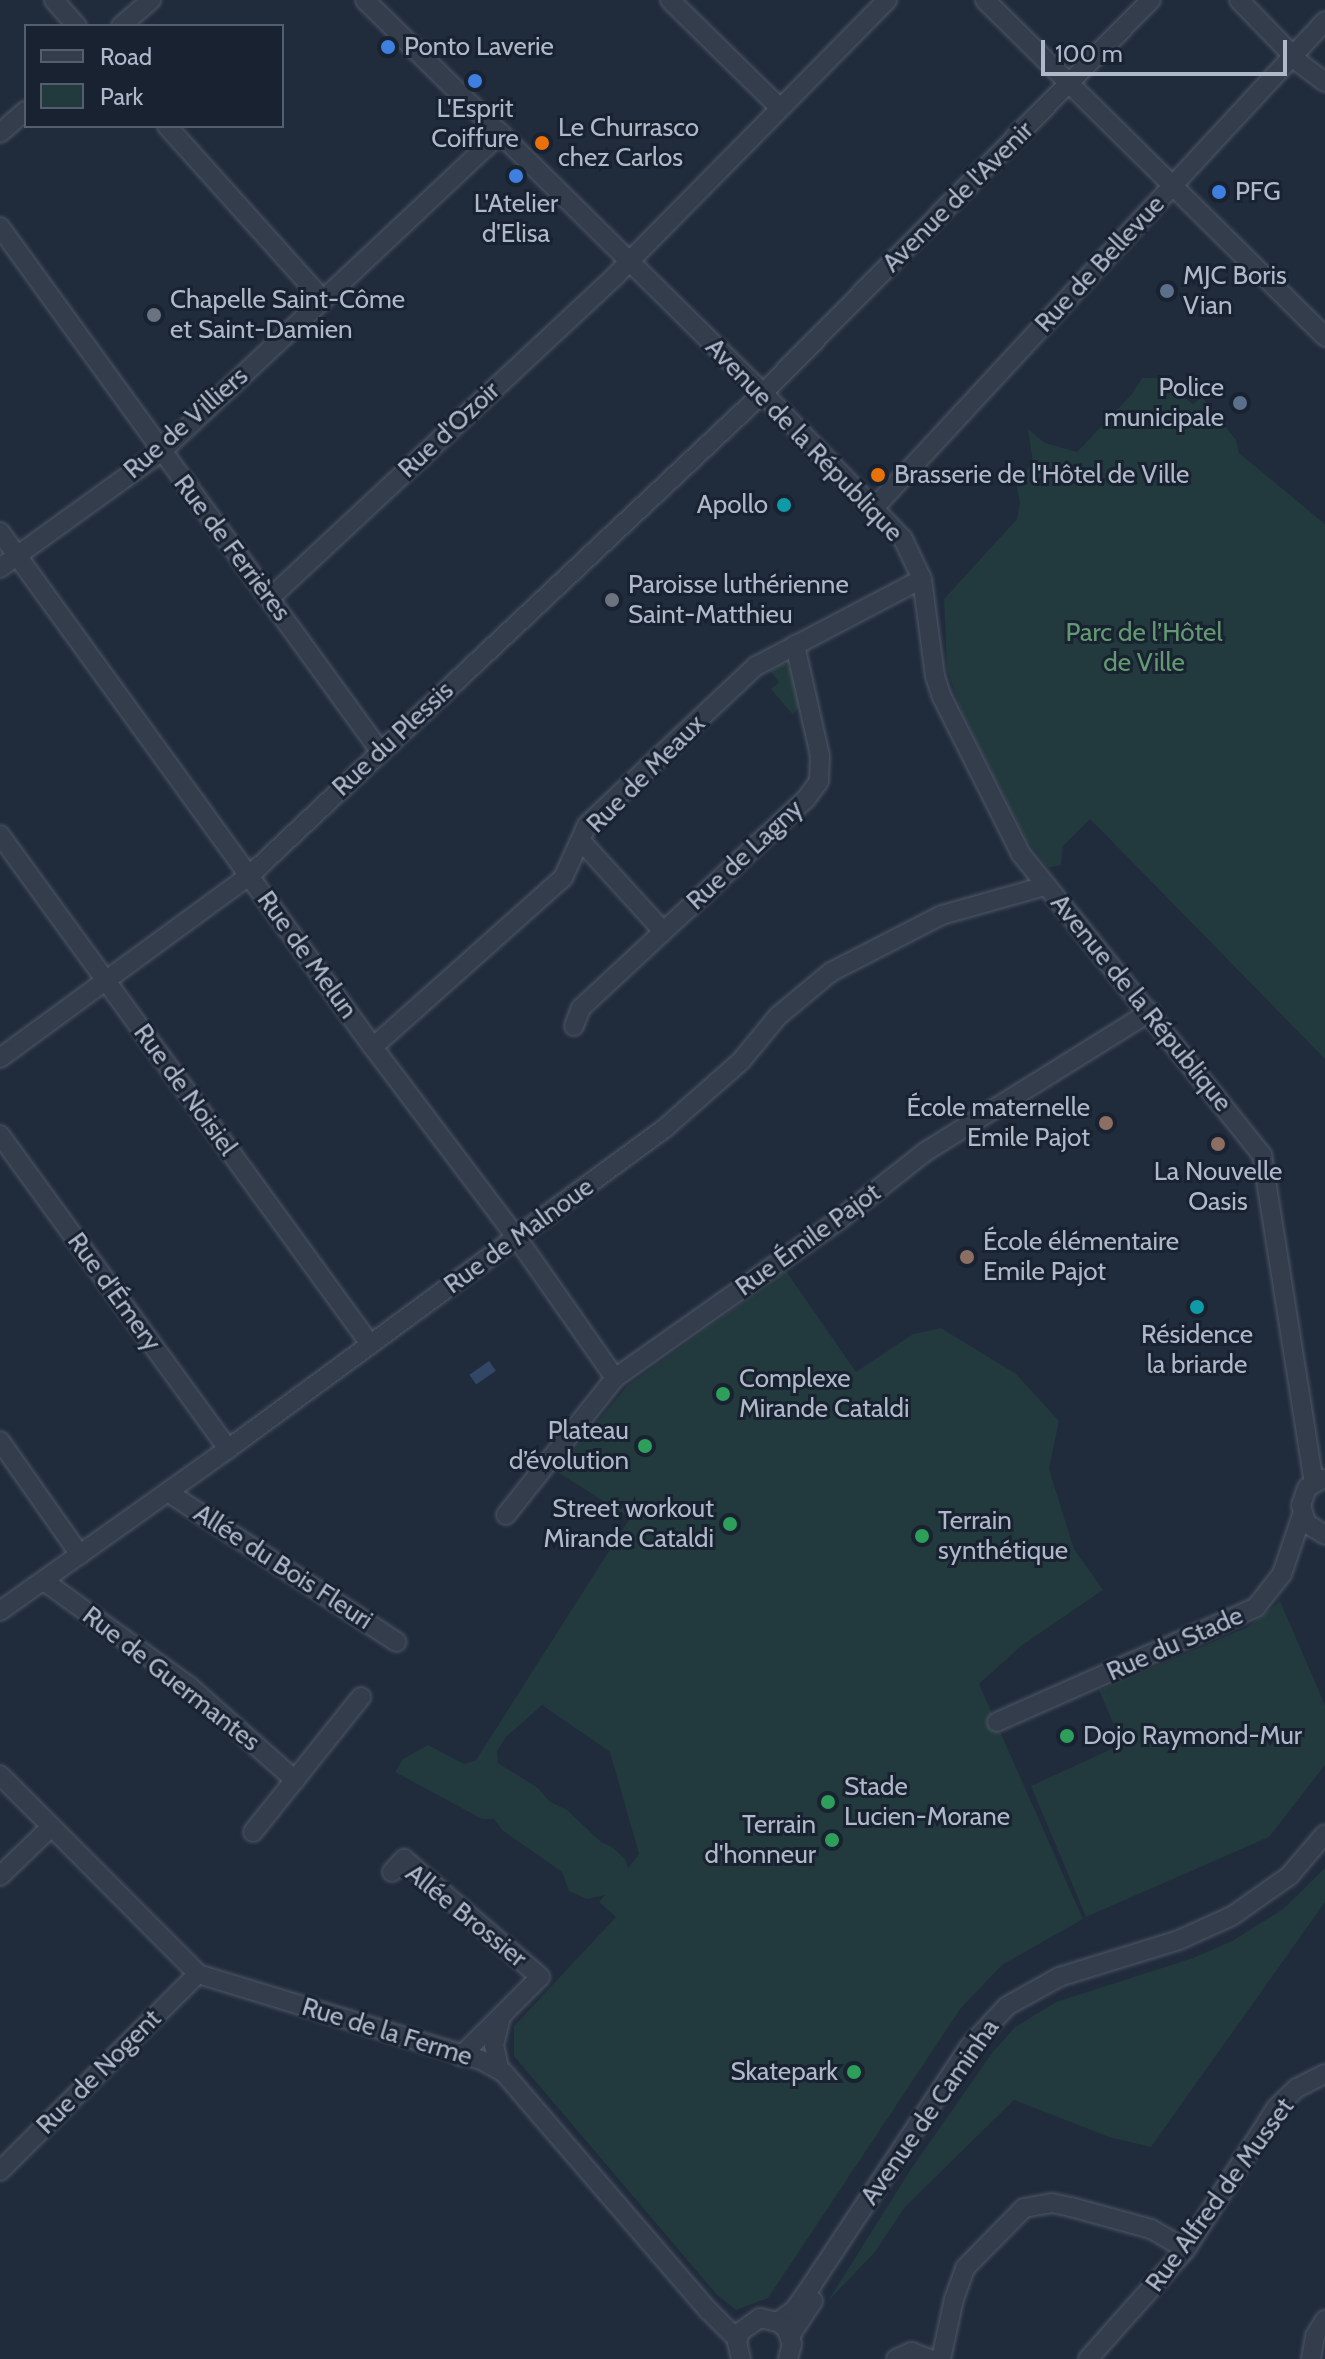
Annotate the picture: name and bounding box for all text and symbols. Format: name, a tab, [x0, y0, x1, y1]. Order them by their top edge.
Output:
legend	[24, 24, 284, 128]
scale bar	[1045, 24, 1291, 74]
place label: Ponto Laverie	[404, 31, 554, 63]
marker: Ponto Laverie	[379, 38, 397, 56]
text: 100 m	[1055, 39, 1123, 68]
text: Road	[100, 42, 152, 71]
marker: L'Esprit Coiffure	[466, 72, 484, 90]
text: Park	[100, 82, 143, 111]
place label: L'Esprit Coiffure	[431, 93, 519, 154]
place label: Le Churrasco chez Carlos	[558, 112, 699, 174]
street label: Avenue de l'Avenir	[876, 115, 1040, 279]
marker: Le Churrasco chez Carlos	[533, 134, 551, 152]
marker: L'Atelier d'Elisa	[507, 167, 525, 185]
place label: PFG	[1235, 176, 1281, 208]
marker: PFG	[1210, 183, 1228, 201]
place label: L'Atelier d'Elisa	[474, 188, 558, 250]
street label: Rue de Bellevue	[1029, 189, 1171, 339]
place label: MJC Boris Vian	[1183, 260, 1287, 322]
marker: MJC Boris Vian	[1158, 282, 1176, 300]
place label: Chapelle Saint-Côme et Saint-Damien	[170, 284, 405, 346]
marker: Chapelle Saint-Côme et Saint-Damien	[145, 306, 163, 324]
street label: Avenue de la République	[699, 332, 909, 548]
street label: Rue de Villiers	[118, 361, 254, 485]
place label: Police municipale	[1104, 372, 1224, 434]
street label: Rue d'Ozoir	[392, 375, 506, 485]
marker: Police municipale	[1231, 394, 1249, 412]
place label: Brasserie de l'Hôtel de Ville	[894, 459, 1189, 491]
marker: Brasserie de l'Hôtel de Ville	[869, 466, 887, 484]
street label: Rue de Ferrières	[167, 469, 297, 627]
place label: Apollo	[697, 489, 768, 521]
marker: Apollo	[775, 496, 793, 514]
place label: Paroisse luthérienne Saint-Matthieu	[628, 569, 849, 630]
marker: Paroisse luthérienne Saint-Matthieu	[603, 591, 621, 609]
park label: Parc de l’Hôtel de Ville	[1065, 617, 1223, 678]
street label: Rue du Plessis	[326, 675, 460, 803]
street label: Rue de Meaux	[580, 708, 712, 840]
street label: Rue de Lagny	[680, 793, 810, 917]
street label: Rue de Melun	[250, 885, 364, 1025]
street label: Avenue de la République	[1044, 888, 1238, 1118]
street label: Rue de Noisiel	[127, 1018, 243, 1162]
place label: École maternelle Emile Pajot	[906, 1092, 1090, 1154]
marker: École maternelle Emile Pajot	[1097, 1114, 1115, 1132]
marker: La Nouvelle Oasis	[1209, 1135, 1227, 1153]
place label: La Nouvelle Oasis	[1154, 1156, 1282, 1218]
street label: Rue de Malnoue	[438, 1171, 600, 1301]
street label: Rue Émile Pajot	[730, 1177, 886, 1303]
place label: École élémentaire Emile Pajot	[983, 1226, 1179, 1288]
street label: Rue d'Émery	[61, 1227, 167, 1357]
marker: École élémentaire Emile Pajot	[958, 1248, 976, 1266]
marker: Résidence la briarde	[1188, 1298, 1206, 1316]
place label: Résidence la briarde	[1141, 1319, 1253, 1380]
place label: Complexe Mirande Cataldi	[739, 1363, 909, 1424]
marker: Complexe Mirande Cataldi	[714, 1385, 732, 1403]
place label: Plateau d’évolution	[509, 1415, 629, 1476]
marker: Plateau d’évolution	[636, 1437, 654, 1455]
place label: Street workout Mirande Cataldi	[544, 1493, 714, 1554]
street label: Allée du Bois Fleuri	[188, 1498, 378, 1636]
place label: Terrain synthétique	[938, 1505, 1068, 1566]
marker: Street workout Mirande Cataldi	[721, 1515, 739, 1533]
marker: Terrain synthétique	[913, 1527, 931, 1545]
street label: Rue de Guermantes	[76, 1600, 266, 1758]
street label: Rue du Stade	[1102, 1600, 1248, 1688]
place label: Dojo Raymond-Mur	[1083, 1720, 1302, 1752]
marker: Dojo Raymond-Mur	[1058, 1727, 1076, 1745]
place label: Stade Lucien-Morane	[844, 1771, 1010, 1832]
marker: Stade Lucien-Morane	[819, 1793, 837, 1811]
place label: Terrain d'honneur	[704, 1809, 816, 1870]
marker: Terrain d'honneur	[823, 1831, 841, 1849]
street label: Allée Brossier	[399, 1858, 533, 1974]
street label: Rue de la Ferme	[298, 1991, 476, 2073]
street label: Rue de Nogent	[30, 2003, 168, 2141]
street label: Avenue de Caminha	[854, 2013, 1006, 2211]
place label: Skatepark	[730, 2056, 838, 2088]
marker: Skatepark	[845, 2063, 863, 2081]
street label: Rue Alfred de Musset	[1139, 2092, 1301, 2298]

